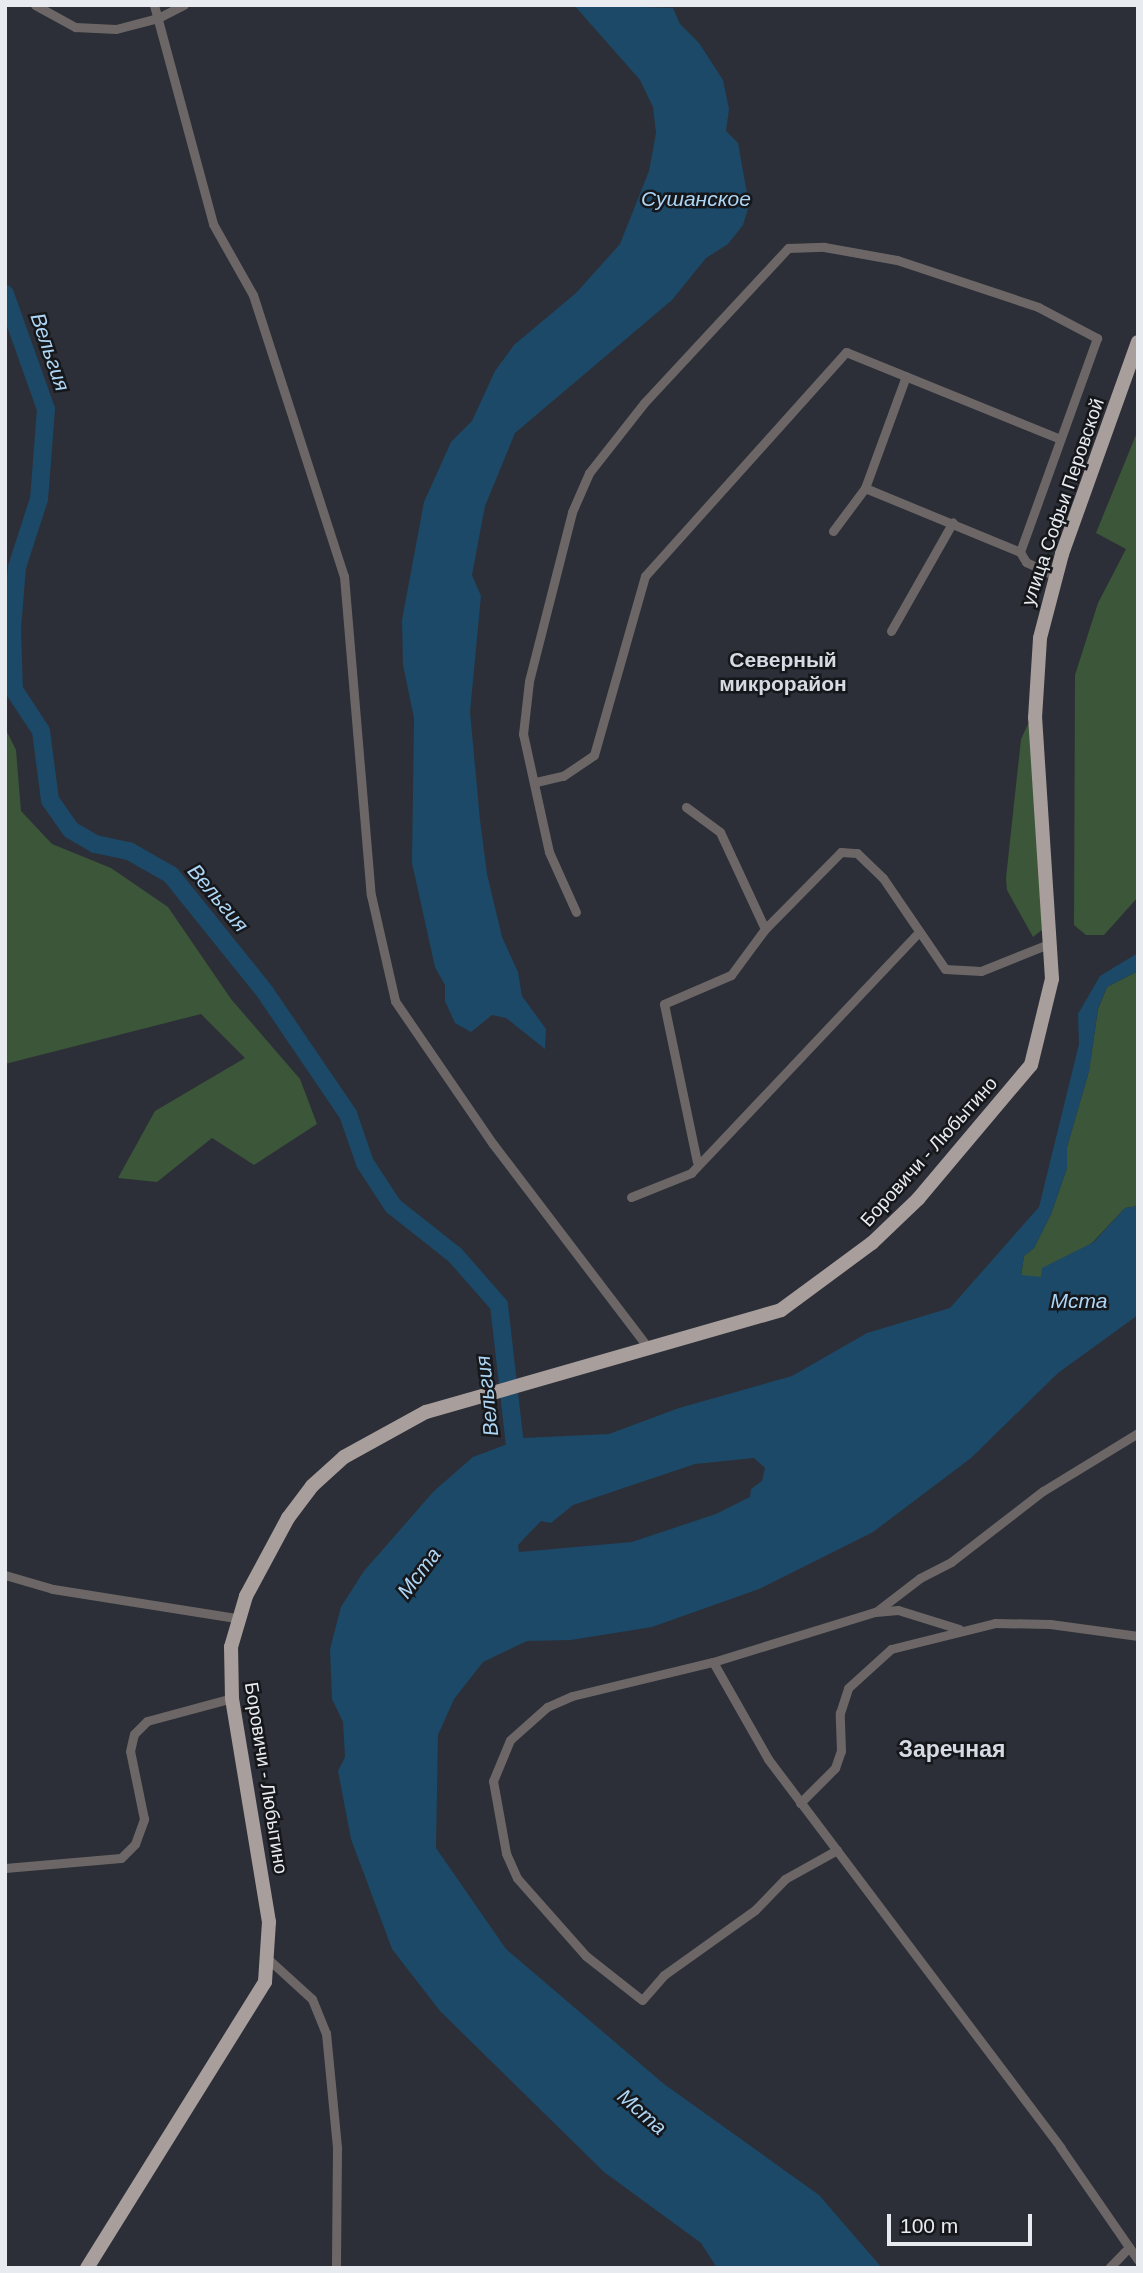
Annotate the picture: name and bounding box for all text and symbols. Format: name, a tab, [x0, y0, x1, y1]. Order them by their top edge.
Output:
water label: Сушанское	[641, 186, 751, 212]
water label: Вельгия	[25, 310, 75, 394]
street label: улица Софьи Перовской	[1017, 395, 1109, 609]
district label: Северный микрорайон	[719, 647, 847, 697]
water label: Вельгия	[182, 859, 254, 937]
street label: Боровичи - Любытино	[856, 1072, 1002, 1232]
water label: Мста	[1051, 1288, 1107, 1314]
water label: Вельгия	[470, 1354, 504, 1438]
water label: Мста	[392, 1543, 446, 1603]
street label: Боровичи - Любытино	[240, 1680, 292, 1876]
district label: Заречная	[899, 1735, 1005, 1763]
water label: Мста	[612, 2084, 672, 2140]
scale bar	[891, 2200, 1036, 2244]
text: 100 m	[900, 2214, 958, 2237]

